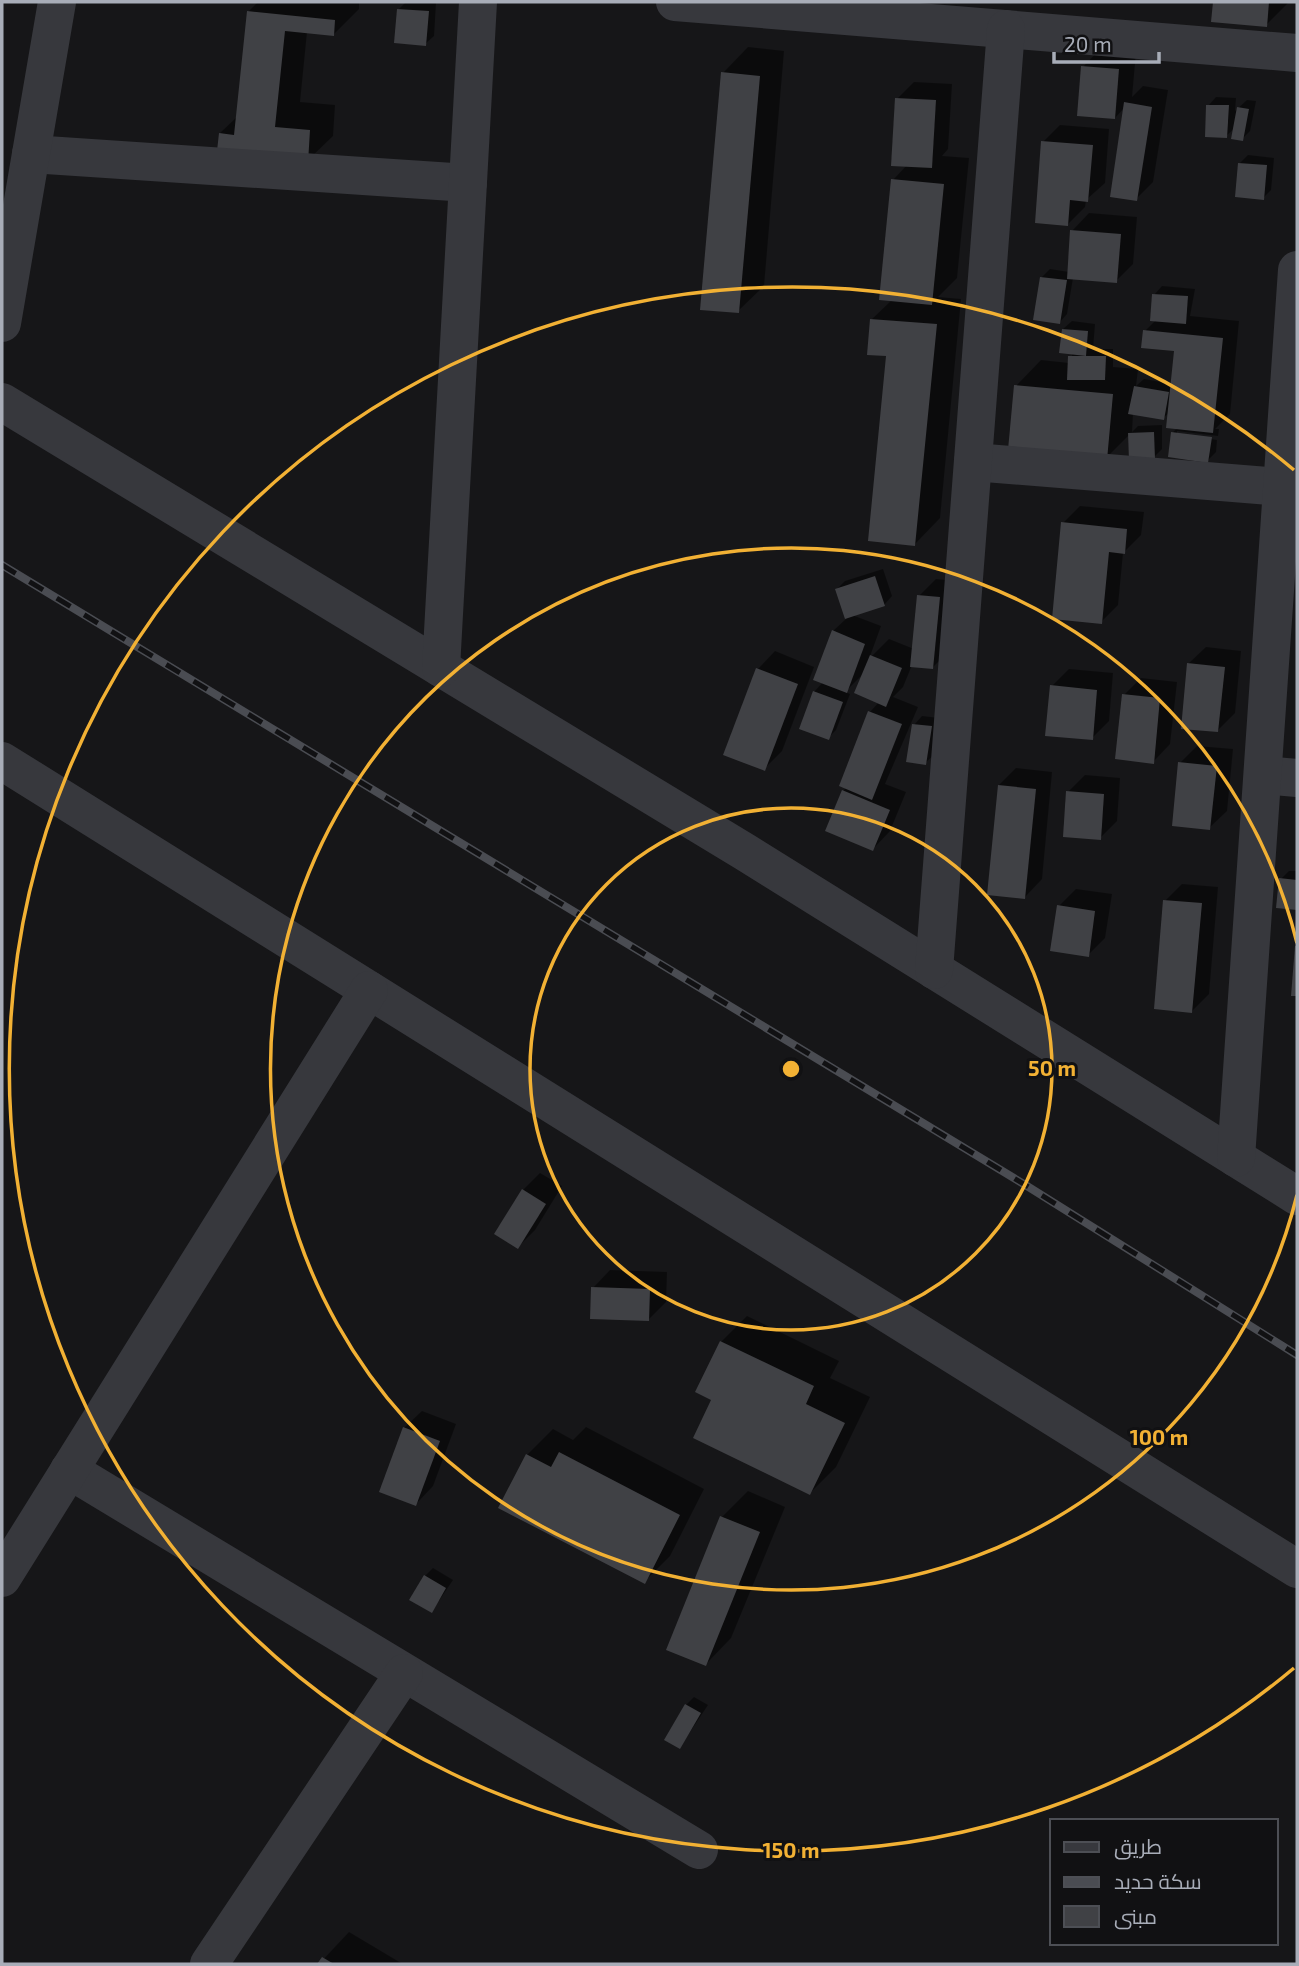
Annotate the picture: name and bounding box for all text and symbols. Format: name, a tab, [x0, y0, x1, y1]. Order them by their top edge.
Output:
scale bar	[1054, 21, 1159, 65]
text: 20 m	[1064, 31, 1112, 56]
text: 50 m	[1028, 1055, 1076, 1080]
centre of rings	[779, 1057, 803, 1081]
text: 100 m	[1130, 1424, 1188, 1449]
legend	[1050, 1819, 1278, 1945]
text: طريق	[1114, 1833, 1162, 1860]
text: 150 m	[763, 1837, 819, 1862]
text: سكة حديد	[1114, 1868, 1202, 1893]
text: مبنى	[1114, 1903, 1157, 1930]

